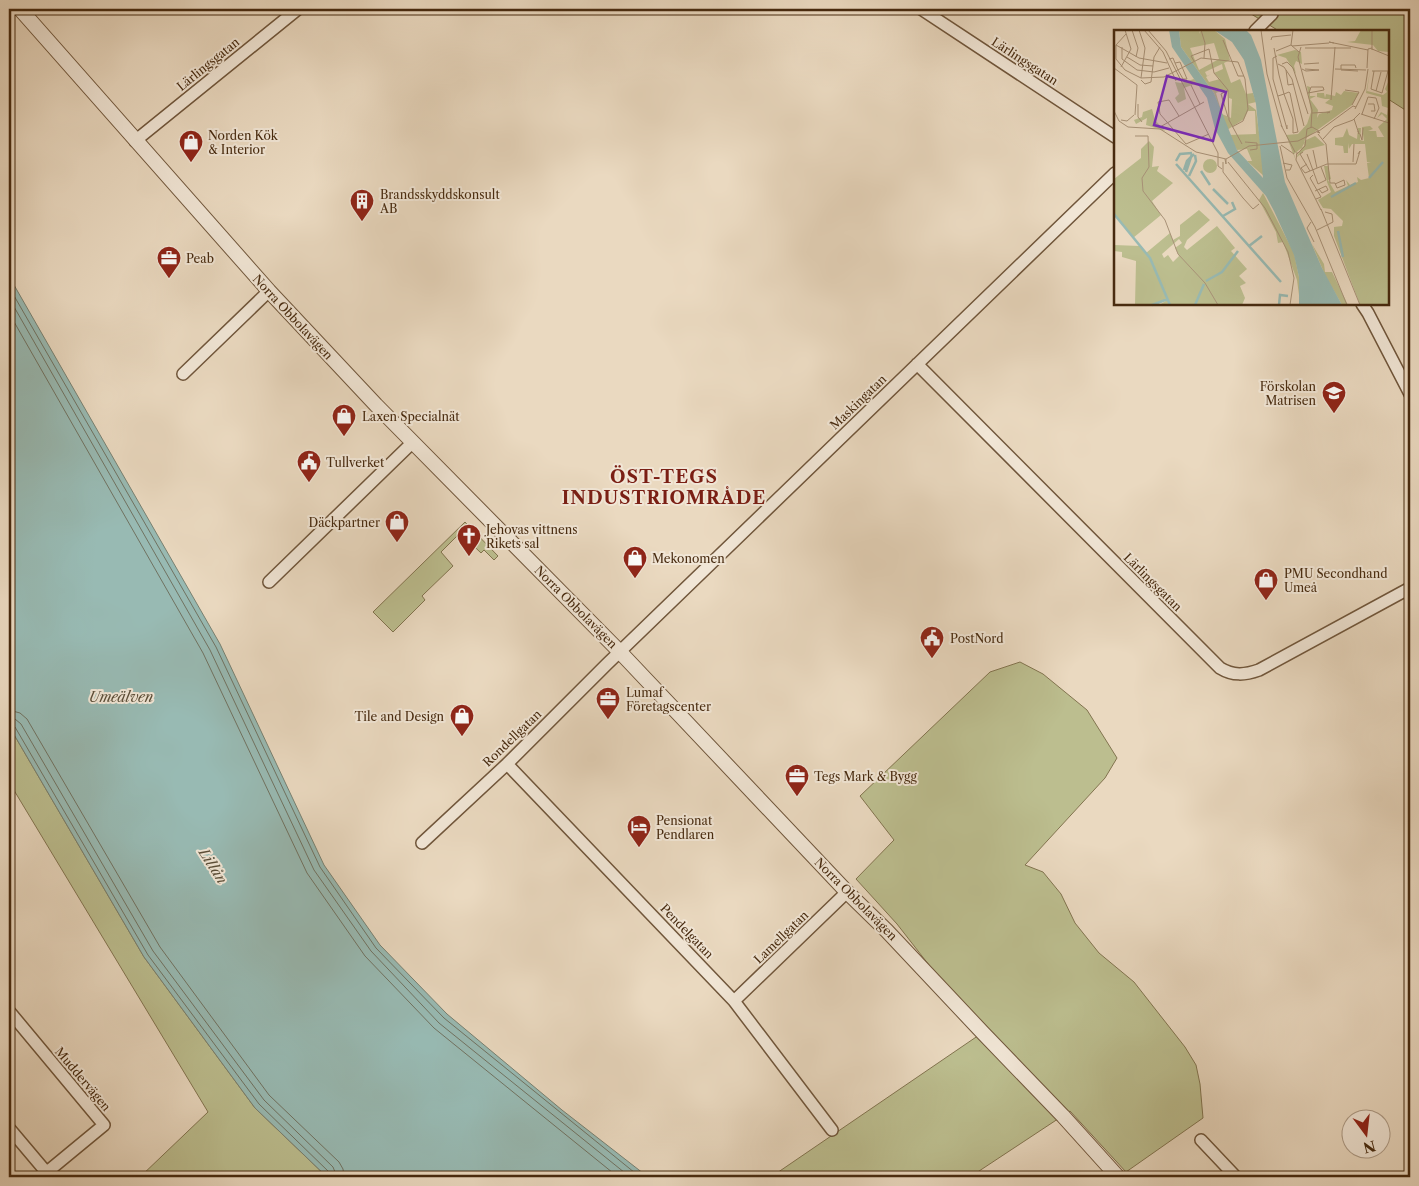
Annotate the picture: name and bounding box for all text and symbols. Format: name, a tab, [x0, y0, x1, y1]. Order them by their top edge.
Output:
inset map	[1114, 30, 1389, 305]
street label: Lärlingsgatan	[174, 34, 243, 94]
street label: Lärlingsgatan	[989, 34, 1061, 88]
place label: Norden Kök & Interior	[208, 128, 279, 157]
shop icon: Norden Kök & Interior	[178, 129, 204, 163]
place label: Brandsskyddskonsult AB	[379, 187, 500, 216]
building icon: Brandsskyddskonsult AB	[349, 188, 375, 222]
office icon: Peab	[156, 245, 182, 279]
place label: Peab	[186, 251, 214, 266]
street label: Norra Obbolavägen	[250, 271, 337, 363]
street label: Maskingatan	[827, 371, 890, 433]
place label: Förskolan Matrisen	[1260, 379, 1316, 408]
school or university icon: Förskolan Matrisen	[1321, 380, 1347, 414]
shop icon: Laxen Specialnät	[331, 403, 357, 437]
place label: Laxen Specialnät	[362, 409, 460, 424]
public building icon: Tullverket	[296, 449, 322, 483]
place label: Tullverket	[326, 455, 385, 470]
district label: ÖST-TEGS INDUSTRIOMRÅDE	[562, 465, 766, 509]
shop icon: Däckpartner	[384, 509, 410, 543]
place label: Däckpartner	[308, 515, 380, 530]
place label: Jehovas vittnens Rikets sal	[484, 522, 577, 551]
church icon: Jehovas vittnens Rikets sal	[456, 523, 482, 557]
shop icon: Mekonomen	[622, 545, 648, 579]
street label: Lärlingsgatan	[1121, 550, 1186, 615]
place label: Mekonomen	[652, 551, 725, 566]
street label: Norra Obbolavägen	[532, 563, 621, 652]
place label: PMU Secondhand Umeå	[1284, 566, 1388, 595]
shop icon: PMU Secondhand Umeå	[1253, 567, 1279, 601]
public building icon: PostNord	[919, 625, 945, 659]
place label: PostNord	[950, 631, 1004, 646]
place label: Lumaf Företagscenter	[626, 685, 711, 714]
office icon: Lumaf Företagscenter	[595, 686, 621, 720]
water label: Umeälven	[89, 688, 153, 706]
shop icon: Tile and Design	[449, 703, 475, 737]
street label: Rondellgatan	[480, 706, 545, 770]
place label: Tile and Design	[355, 709, 444, 724]
office icon: Tegs Mark & Bygg	[784, 763, 810, 797]
place label: Tegs Mark & Bygg	[814, 769, 917, 784]
place label: Pensionat Pendlaren	[656, 813, 715, 842]
hotel icon: Pensionat Pendlaren	[626, 814, 652, 848]
water label: Lillån	[194, 844, 231, 887]
street label: Norra Obbolavägen	[812, 855, 901, 944]
street label: Pendelgatan	[657, 901, 717, 962]
street label: Lamellgatan	[751, 907, 812, 967]
street label: Muddervägen	[52, 1044, 114, 1114]
north arrow	[1342, 1108, 1392, 1158]
text: N	[1361, 1136, 1378, 1157]

